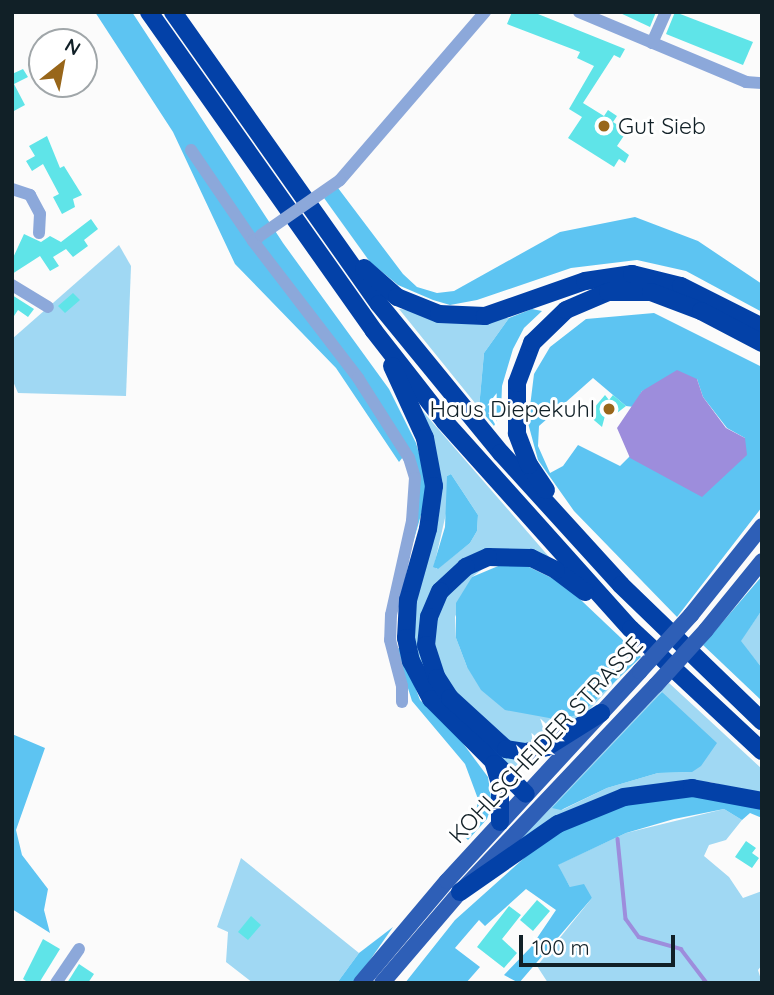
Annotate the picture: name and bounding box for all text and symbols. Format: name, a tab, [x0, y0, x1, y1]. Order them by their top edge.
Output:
north arrow	[28, 28, 98, 98]
text: N	[61, 33, 85, 61]
place label: Gut Sieb	[618, 112, 706, 140]
marker: Gut Sieb	[596, 118, 612, 134]
place label: Haus Diepekuhl	[430, 395, 595, 423]
marker: Haus Diepekuhl	[601, 401, 617, 417]
street label: KOHLSCHEIDER STRASSE	[443, 631, 649, 849]
scale bar	[522, 922, 678, 966]
text: 100 m	[532, 934, 590, 960]

